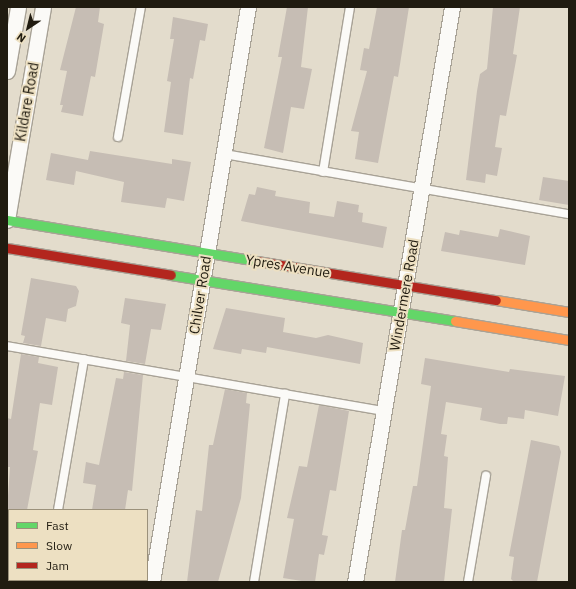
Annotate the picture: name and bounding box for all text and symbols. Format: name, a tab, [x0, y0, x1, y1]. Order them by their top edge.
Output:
north arrow	[8, 8, 48, 48]
text: N	[14, 30, 28, 46]
street label: Kildare Road	[12, 61, 42, 143]
street label: Windermere Road	[386, 238, 422, 352]
street label: Ypres Avenue	[244, 251, 332, 281]
street label: Chilver Road	[186, 255, 214, 335]
legend	[8, 509, 148, 581]
text: Fast	[46, 518, 69, 533]
text: Slow	[46, 538, 72, 553]
text: Jam	[46, 558, 69, 573]

